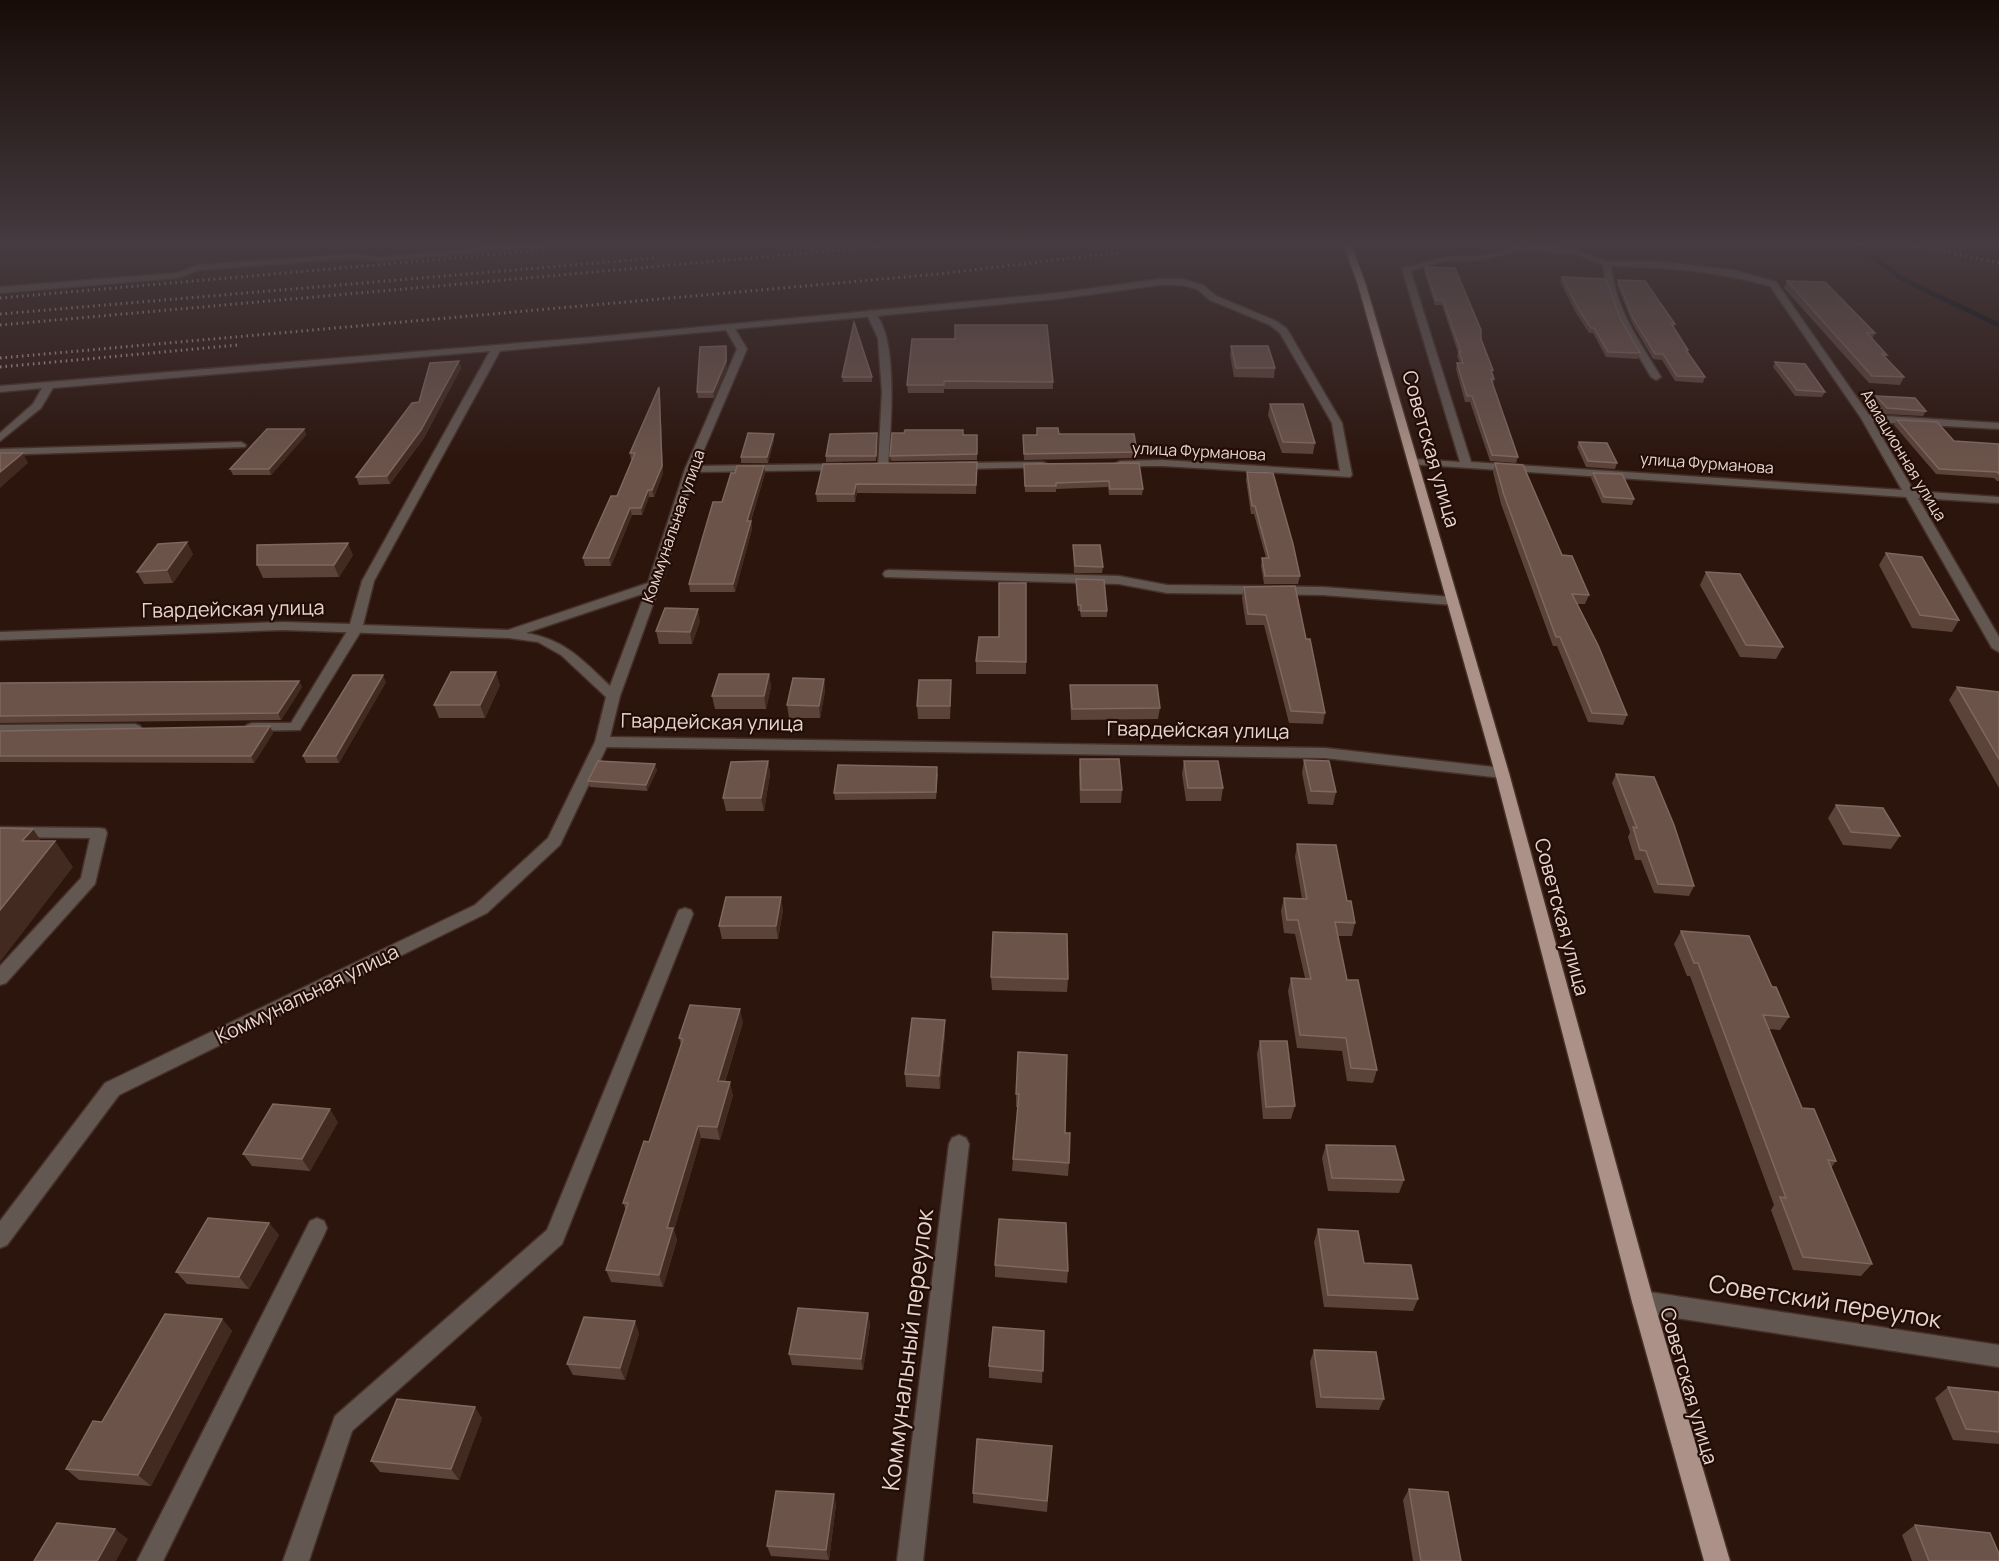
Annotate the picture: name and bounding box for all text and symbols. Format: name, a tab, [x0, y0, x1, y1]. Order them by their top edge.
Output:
street label: Советская улица	[1396, 367, 1467, 530]
street label: Авиационная улица	[1856, 385, 1952, 525]
street label: улица Фурманова	[1132, 437, 1266, 465]
street label: Коммунальная улица	[636, 447, 710, 605]
street label: улица Фурманова	[1639, 447, 1775, 479]
street label: Гвардейская улица	[141, 593, 325, 624]
street label: Гвардейская улица	[620, 706, 804, 737]
street label: Гвардейская улица	[1106, 714, 1290, 745]
street label: Советская улица	[1528, 835, 1596, 999]
street label: Коммунальная улица	[211, 937, 403, 1050]
street label: Коммунальный переулок	[873, 1206, 940, 1493]
street label: Советский переулок	[1707, 1266, 1945, 1335]
street label: Советская улица	[1654, 1304, 1725, 1467]

